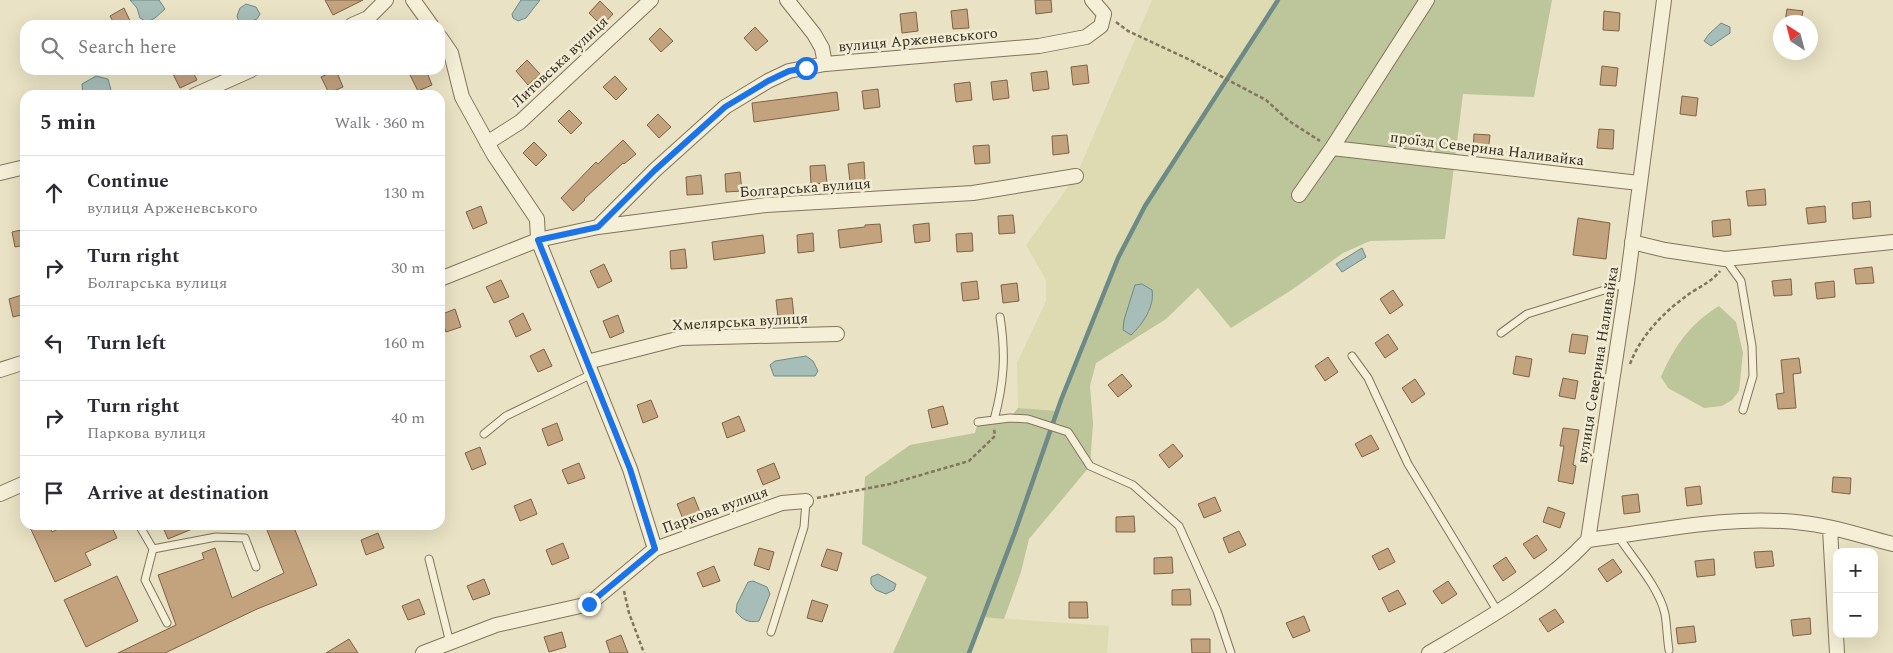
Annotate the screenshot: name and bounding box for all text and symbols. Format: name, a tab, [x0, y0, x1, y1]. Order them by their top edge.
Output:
street label: Литовська вулиця	[506, 11, 614, 113]
north arrow	[1773, 15, 1818, 60]
search box	[20, 20, 445, 75]
street label: вулиця Арженевського	[837, 22, 999, 58]
text: Search here	[78, 33, 177, 62]
icon: search	[38, 34, 66, 62]
route start	[795, 57, 818, 80]
text: 5 min	[40, 107, 96, 139]
text: Walk · 360 m	[334, 111, 425, 135]
street label: проїзд Северина Наливайка	[1389, 126, 1586, 172]
text: Continue	[87, 167, 169, 196]
street label: Болгарська вулиця	[739, 172, 871, 204]
icon: ahead	[40, 179, 68, 207]
text: 130 m	[383, 181, 425, 205]
text: вулиця Арженевського	[87, 196, 258, 220]
text: Turn right	[87, 242, 180, 271]
icon: right	[40, 254, 68, 282]
text: 30 m	[391, 256, 425, 280]
street label: вулиця Северина Наливайка	[1571, 264, 1625, 465]
text: Болгарська вулиця	[87, 271, 227, 295]
street label: Хмелярська вулиця	[671, 307, 809, 337]
icon: left	[40, 329, 68, 357]
text: Turn left	[87, 329, 166, 358]
text: 160 m	[383, 331, 425, 355]
text: Turn right	[87, 392, 180, 421]
icon: right	[40, 404, 68, 432]
text: 40 m	[391, 406, 425, 430]
text: Паркова вулиця	[87, 421, 206, 445]
icon: arrive	[40, 479, 68, 507]
text: Arrive at destination	[87, 479, 269, 508]
street label: Паркова вулиця	[659, 480, 771, 540]
map controls	[1833, 548, 1878, 638]
button: +	[1833, 548, 1878, 593]
route end	[578, 593, 601, 616]
button: −	[1833, 593, 1878, 638]

